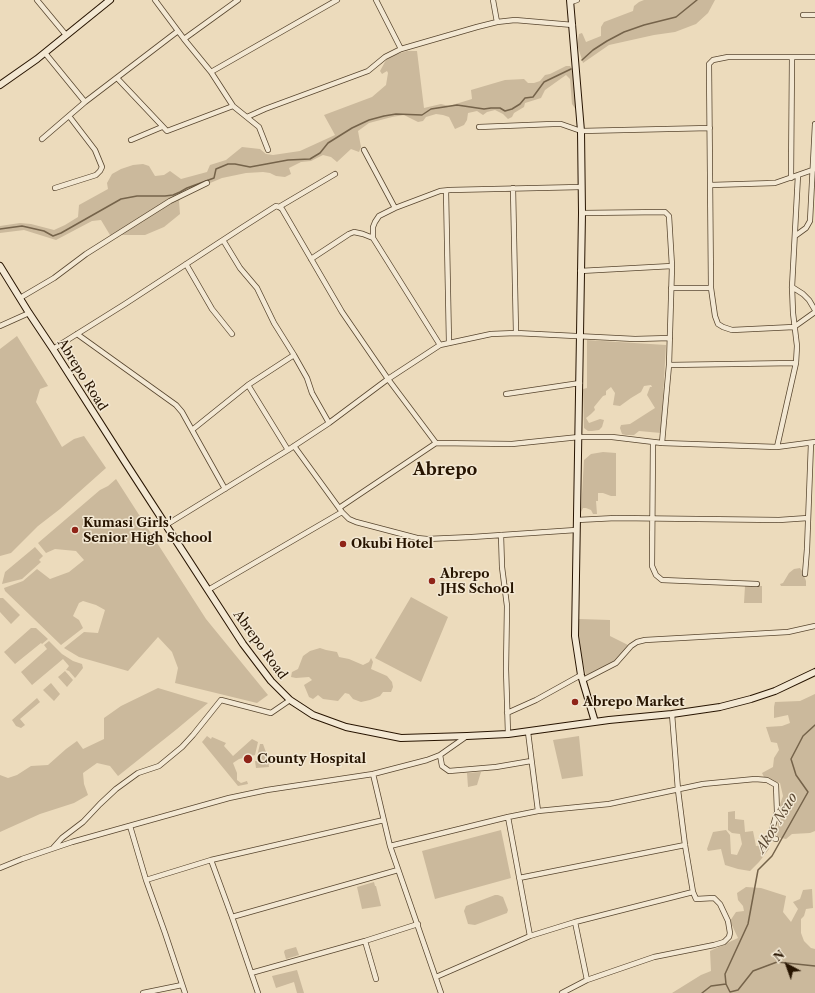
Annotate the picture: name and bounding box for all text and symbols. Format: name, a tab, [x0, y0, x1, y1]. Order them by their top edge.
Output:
street label: Abrepo Road	[54, 336, 110, 414]
district label: Abrepo	[413, 460, 477, 480]
place label: Kumasi Girls' Senior High School	[83, 515, 212, 546]
marker: Kumasi Girls' Senior High School	[70, 525, 80, 535]
place label: Okubi Hotel	[351, 536, 433, 552]
marker: Okubi Hotel	[338, 539, 348, 549]
place label: Abrepo JHS School	[440, 566, 514, 597]
marker: Abrepo JHS School	[427, 576, 437, 586]
street label: Abrepo Road	[230, 607, 290, 683]
place label: Abrepo Market	[583, 694, 684, 710]
marker: Abrepo Market	[570, 697, 580, 707]
place label: County Hospital	[257, 751, 366, 767]
marker: County Hospital	[242, 753, 254, 765]
water label: Akos Nsuo	[753, 790, 801, 856]
north arrow	[767, 945, 807, 985]
text: N	[771, 948, 787, 964]

